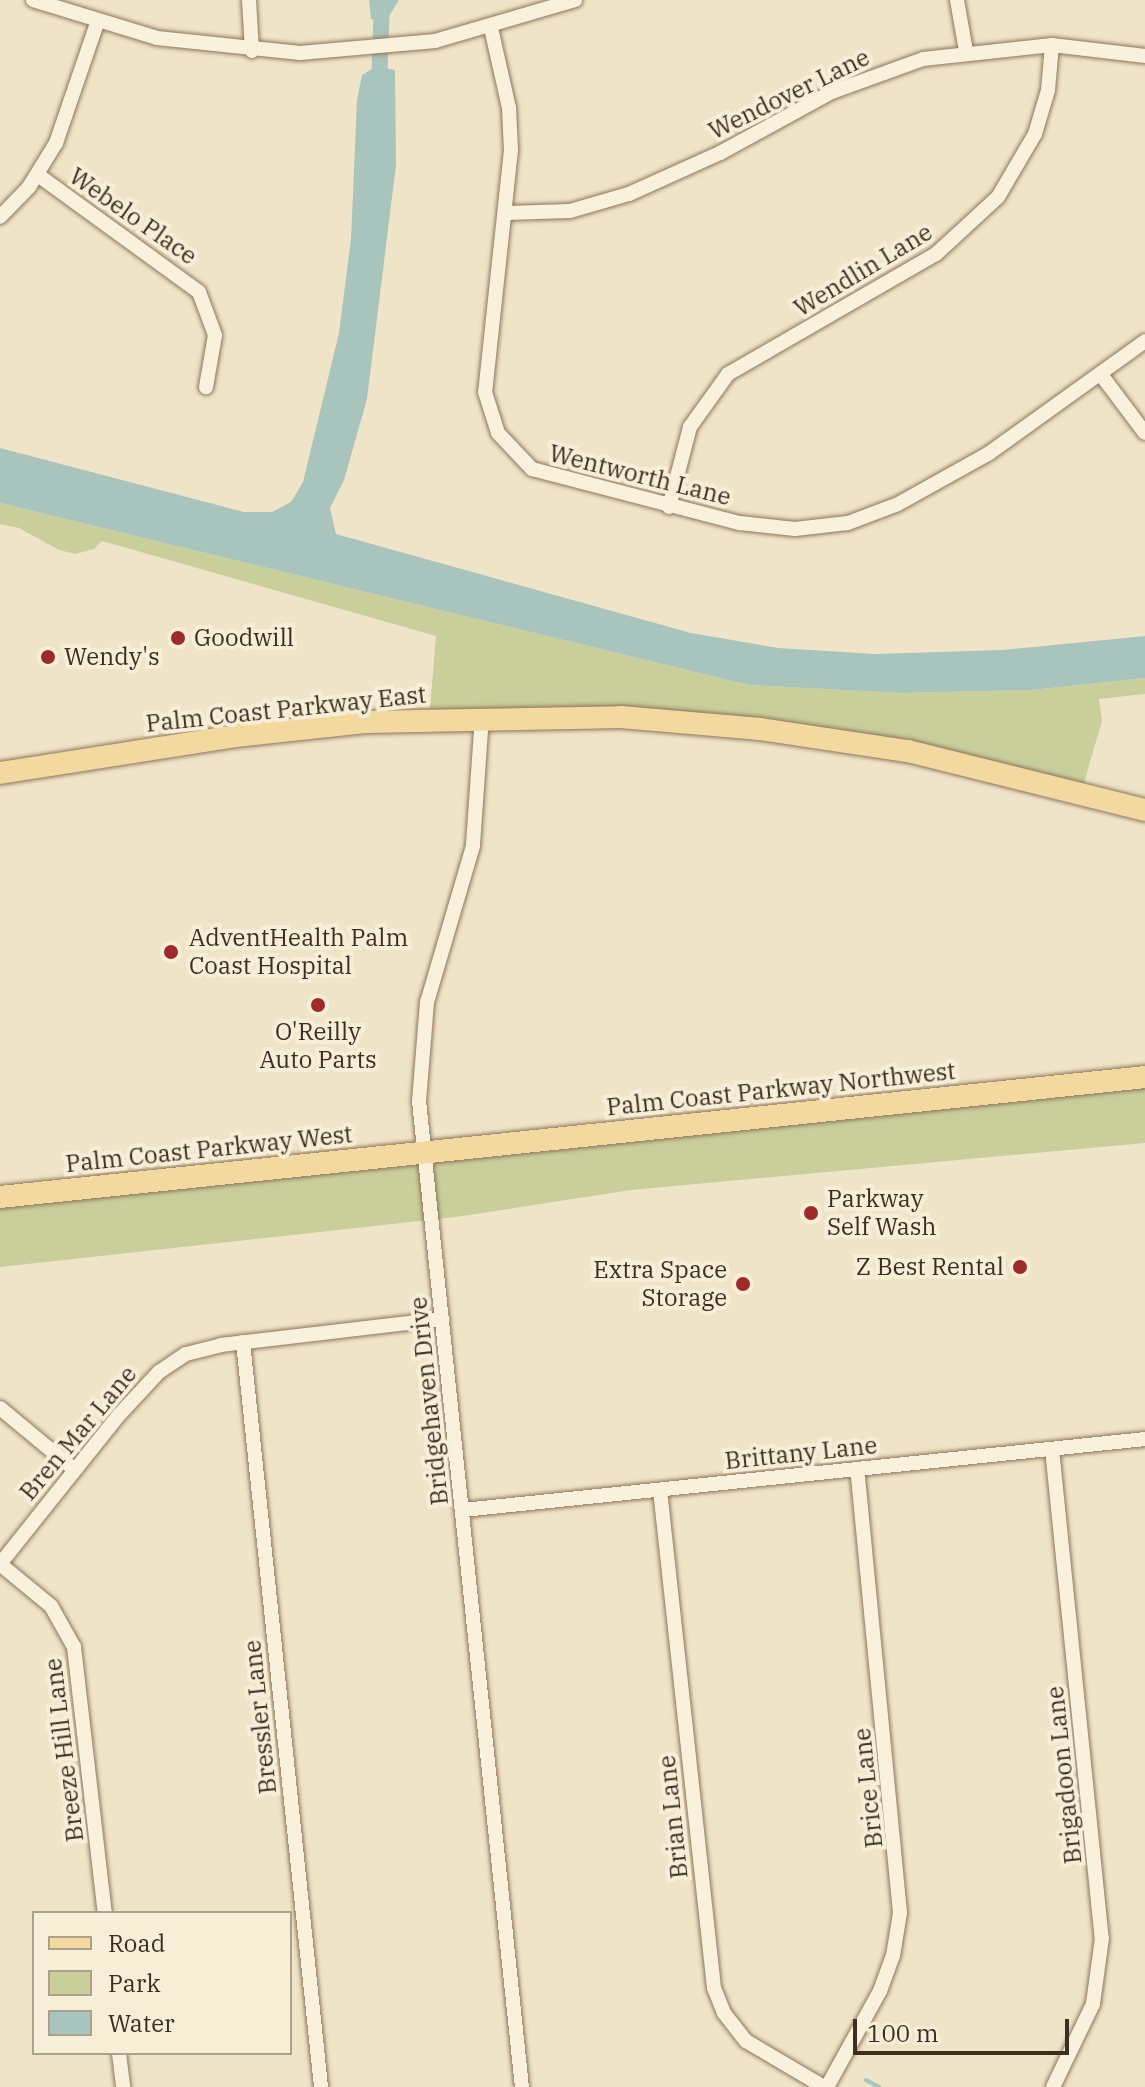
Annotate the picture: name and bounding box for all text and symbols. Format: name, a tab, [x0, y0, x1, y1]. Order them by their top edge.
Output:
street label: Wendover Lane	[704, 43, 874, 145]
street label: Webelo Place	[64, 161, 202, 271]
street label: Wendlin Lane	[789, 217, 937, 323]
street label: Wentworth Lane	[546, 438, 734, 512]
place label: Goodwill	[194, 624, 294, 652]
marker: Goodwill	[169, 629, 187, 647]
place label: Wendy's	[64, 643, 160, 671]
marker: Wendy's	[39, 648, 57, 666]
street label: Palm Coast Parkway East	[144, 680, 428, 738]
place label: AdventHealth Palm Coast Hospital	[189, 924, 408, 980]
marker: AdventHealth Palm Coast Hospital	[160, 941, 182, 963]
marker: O'Reilly Auto Parts	[309, 996, 327, 1014]
place label: O'Reilly Auto Parts	[259, 1018, 377, 1074]
street label: Palm Coast Parkway Northwest	[605, 1056, 957, 1122]
street label: Palm Coast Parkway West	[64, 1120, 354, 1178]
place label: Parkway Self Wash	[827, 1185, 937, 1241]
marker: Parkway Self Wash	[802, 1204, 820, 1222]
place label: Z Best Rental	[856, 1253, 1004, 1281]
place label: Extra Space Storage	[593, 1256, 727, 1312]
marker: Z Best Rental	[1011, 1258, 1029, 1276]
marker: Extra Space Storage	[734, 1275, 752, 1293]
street label: Bridgehaven Drive	[404, 1295, 454, 1507]
street label: Bren Mar Lane	[14, 1360, 142, 1506]
street label: Brittany Lane	[723, 1431, 879, 1475]
street label: Bressler Lane	[238, 1639, 282, 1795]
street label: Breeze Hill Lane	[38, 1657, 90, 1843]
street label: Brigadoon Lane	[1040, 1685, 1088, 1865]
street label: Brice Lane	[847, 1727, 889, 1849]
street label: Brian Lane	[652, 1754, 694, 1880]
legend	[32, 1911, 292, 2055]
text: Road	[108, 1927, 165, 1959]
text: Park	[108, 1967, 160, 1999]
scale bar	[857, 2003, 1073, 2053]
text: Water	[108, 2007, 175, 2039]
text: 100 m	[867, 2017, 939, 2049]

